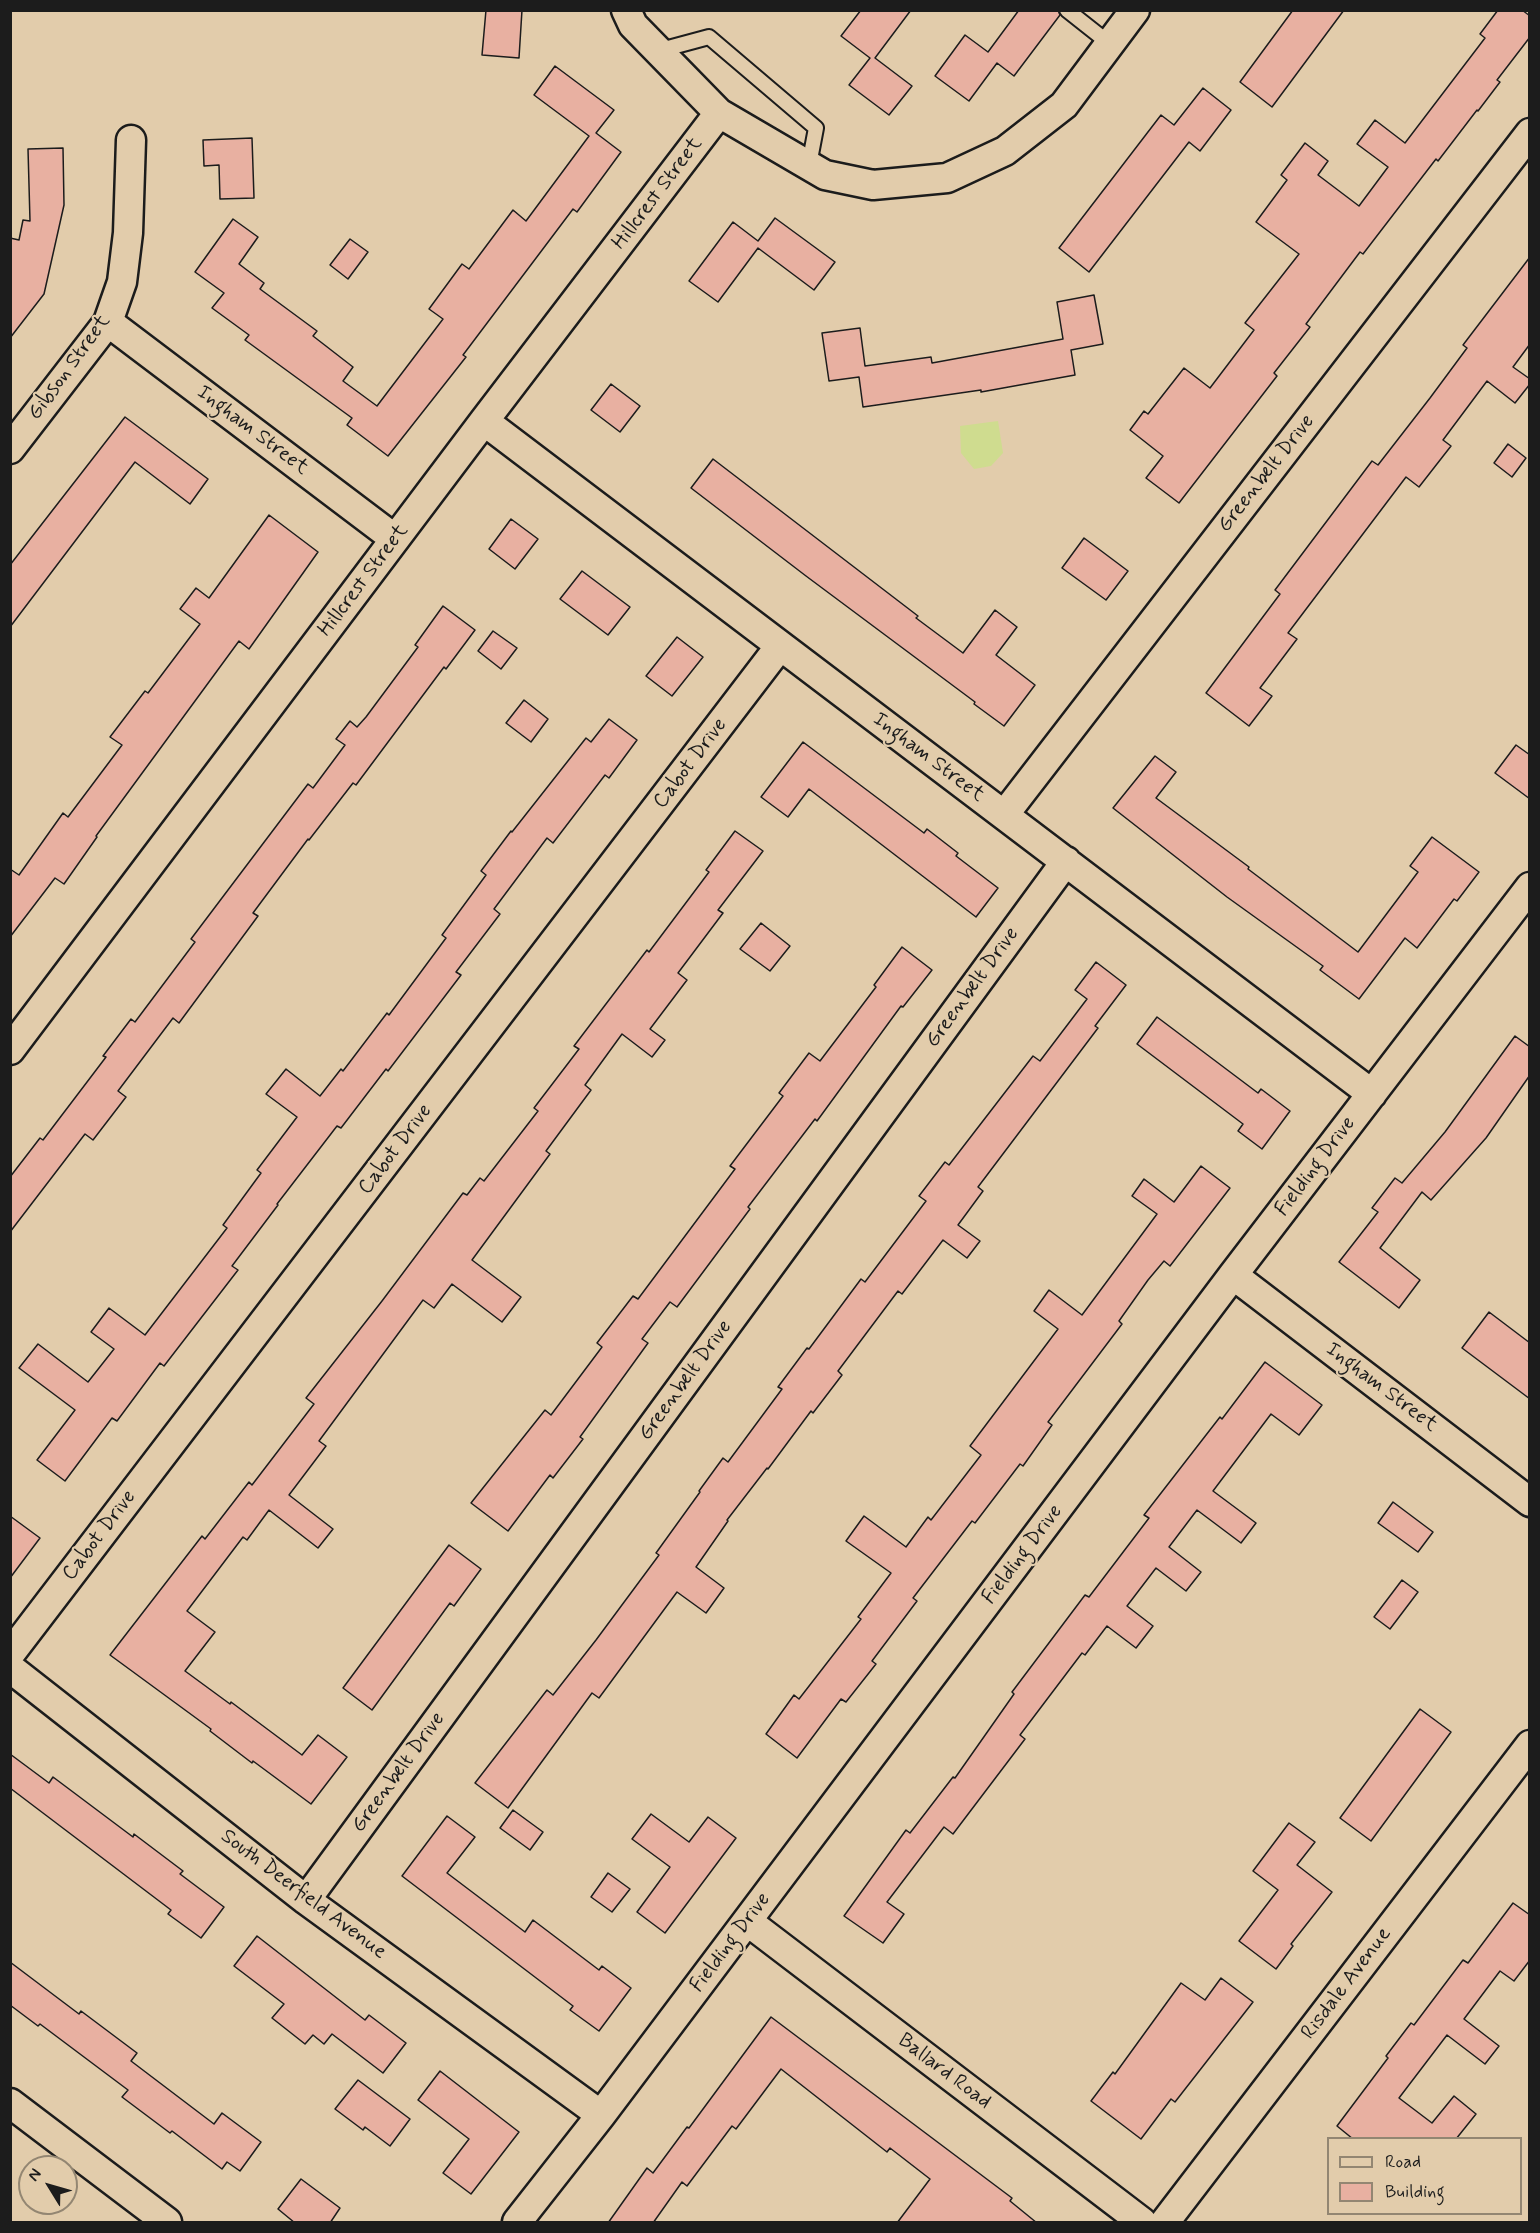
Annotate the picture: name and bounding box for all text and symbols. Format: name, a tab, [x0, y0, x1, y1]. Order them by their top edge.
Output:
street label: Hillcrest Street	[608, 133, 708, 255]
street label: Gibson Street	[23, 310, 117, 426]
street label: Ingham Street	[191, 381, 313, 481]
street label: Greenbelt Drive	[1213, 410, 1321, 538]
street label: Hillcrest Street	[314, 520, 414, 642]
street label: Ingham Street	[867, 708, 989, 808]
street label: Cabot Drive	[649, 714, 733, 814]
street label: Greenbelt Drive	[921, 923, 1025, 1053]
street label: Cabot Drive	[354, 1100, 438, 1200]
street label: Fielding Drive	[1270, 1112, 1362, 1222]
street label: Greenbelt Drive	[634, 1316, 738, 1446]
street label: Ingham Street	[1320, 1338, 1442, 1438]
street label: Cabot Drive	[58, 1486, 142, 1586]
street label: Fielding Drive	[977, 1500, 1069, 1610]
street label: Greenbelt Drive	[347, 1708, 451, 1838]
street label: South Deerfield Avenue	[215, 1824, 391, 1966]
street label: Fielding Drive	[685, 1888, 777, 1998]
street label: Risdale Avenue	[1297, 1923, 1397, 2045]
street label: Ballard Road	[892, 2029, 996, 2115]
legend	[1327, 2137, 1522, 2215]
text: Road	[1385, 2150, 1421, 2174]
north arrow	[18, 2155, 78, 2215]
text: N	[23, 2164, 46, 2186]
text: Building	[1385, 2180, 1445, 2204]

